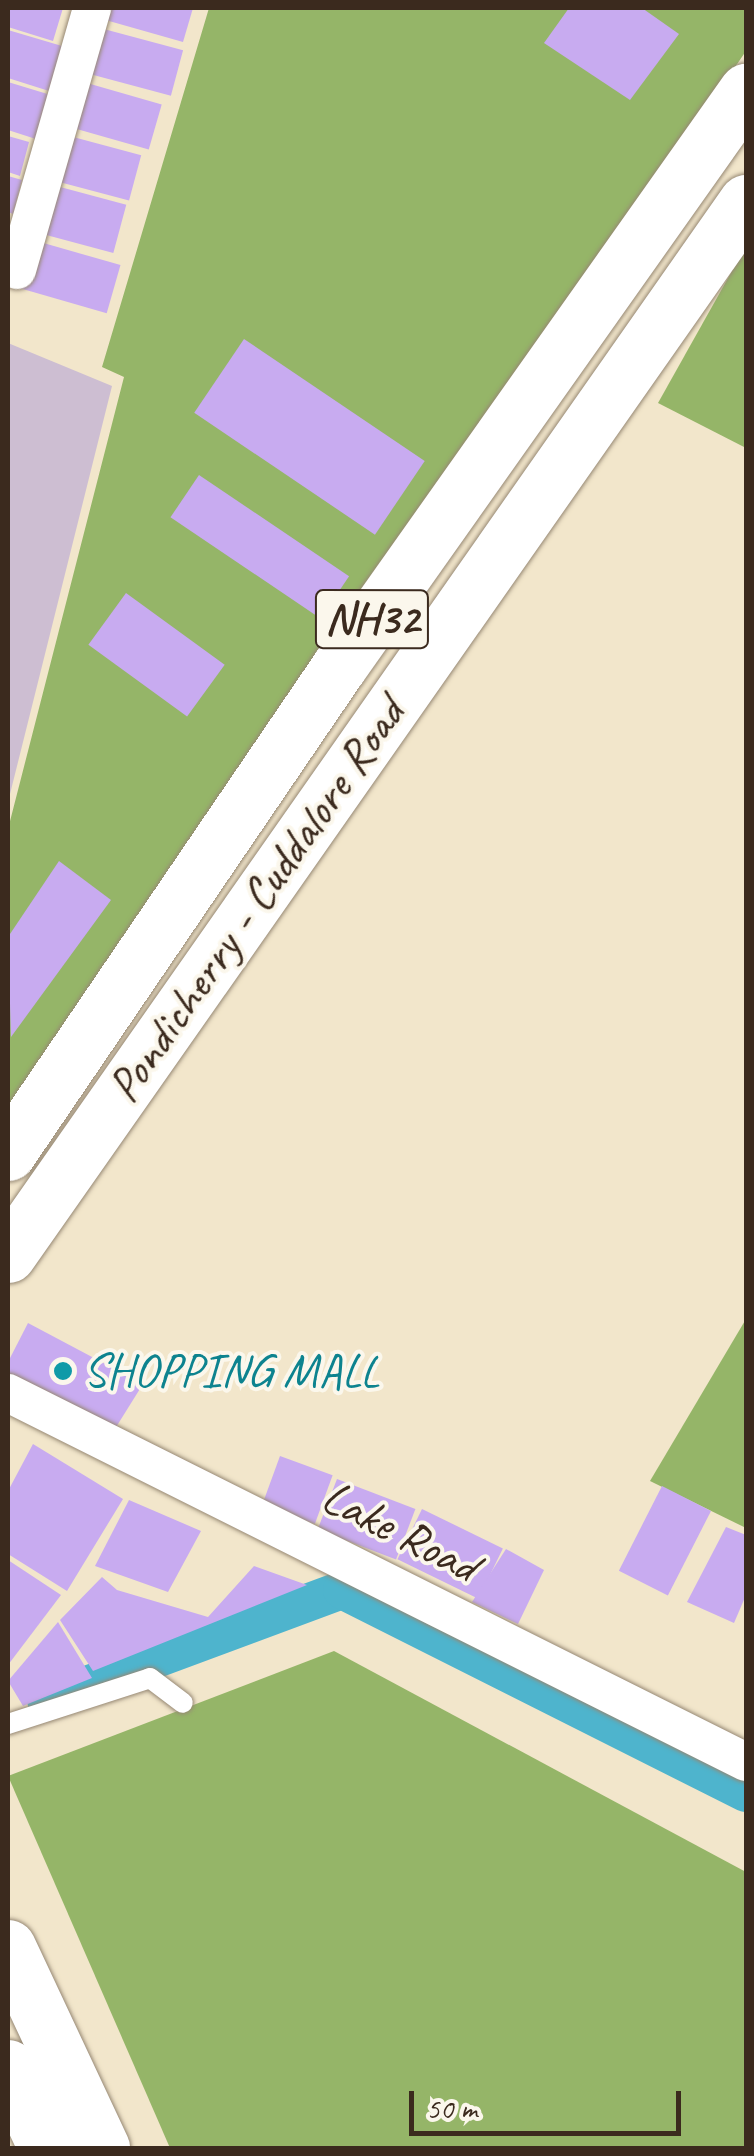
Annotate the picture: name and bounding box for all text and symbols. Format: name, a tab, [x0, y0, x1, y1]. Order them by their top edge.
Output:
road number: NH32	[314, 579, 430, 659]
street label: Pondicherry - Cuddalore Road	[95, 687, 417, 1113]
place label: SHOPPING MALL	[83, 1342, 379, 1400]
marker: SHOPPING MALL	[52, 1360, 74, 1382]
street label: Lake Road	[313, 1468, 487, 1594]
scale bar	[414, 2071, 686, 2133]
text: 50 m	[426, 2089, 477, 2127]

